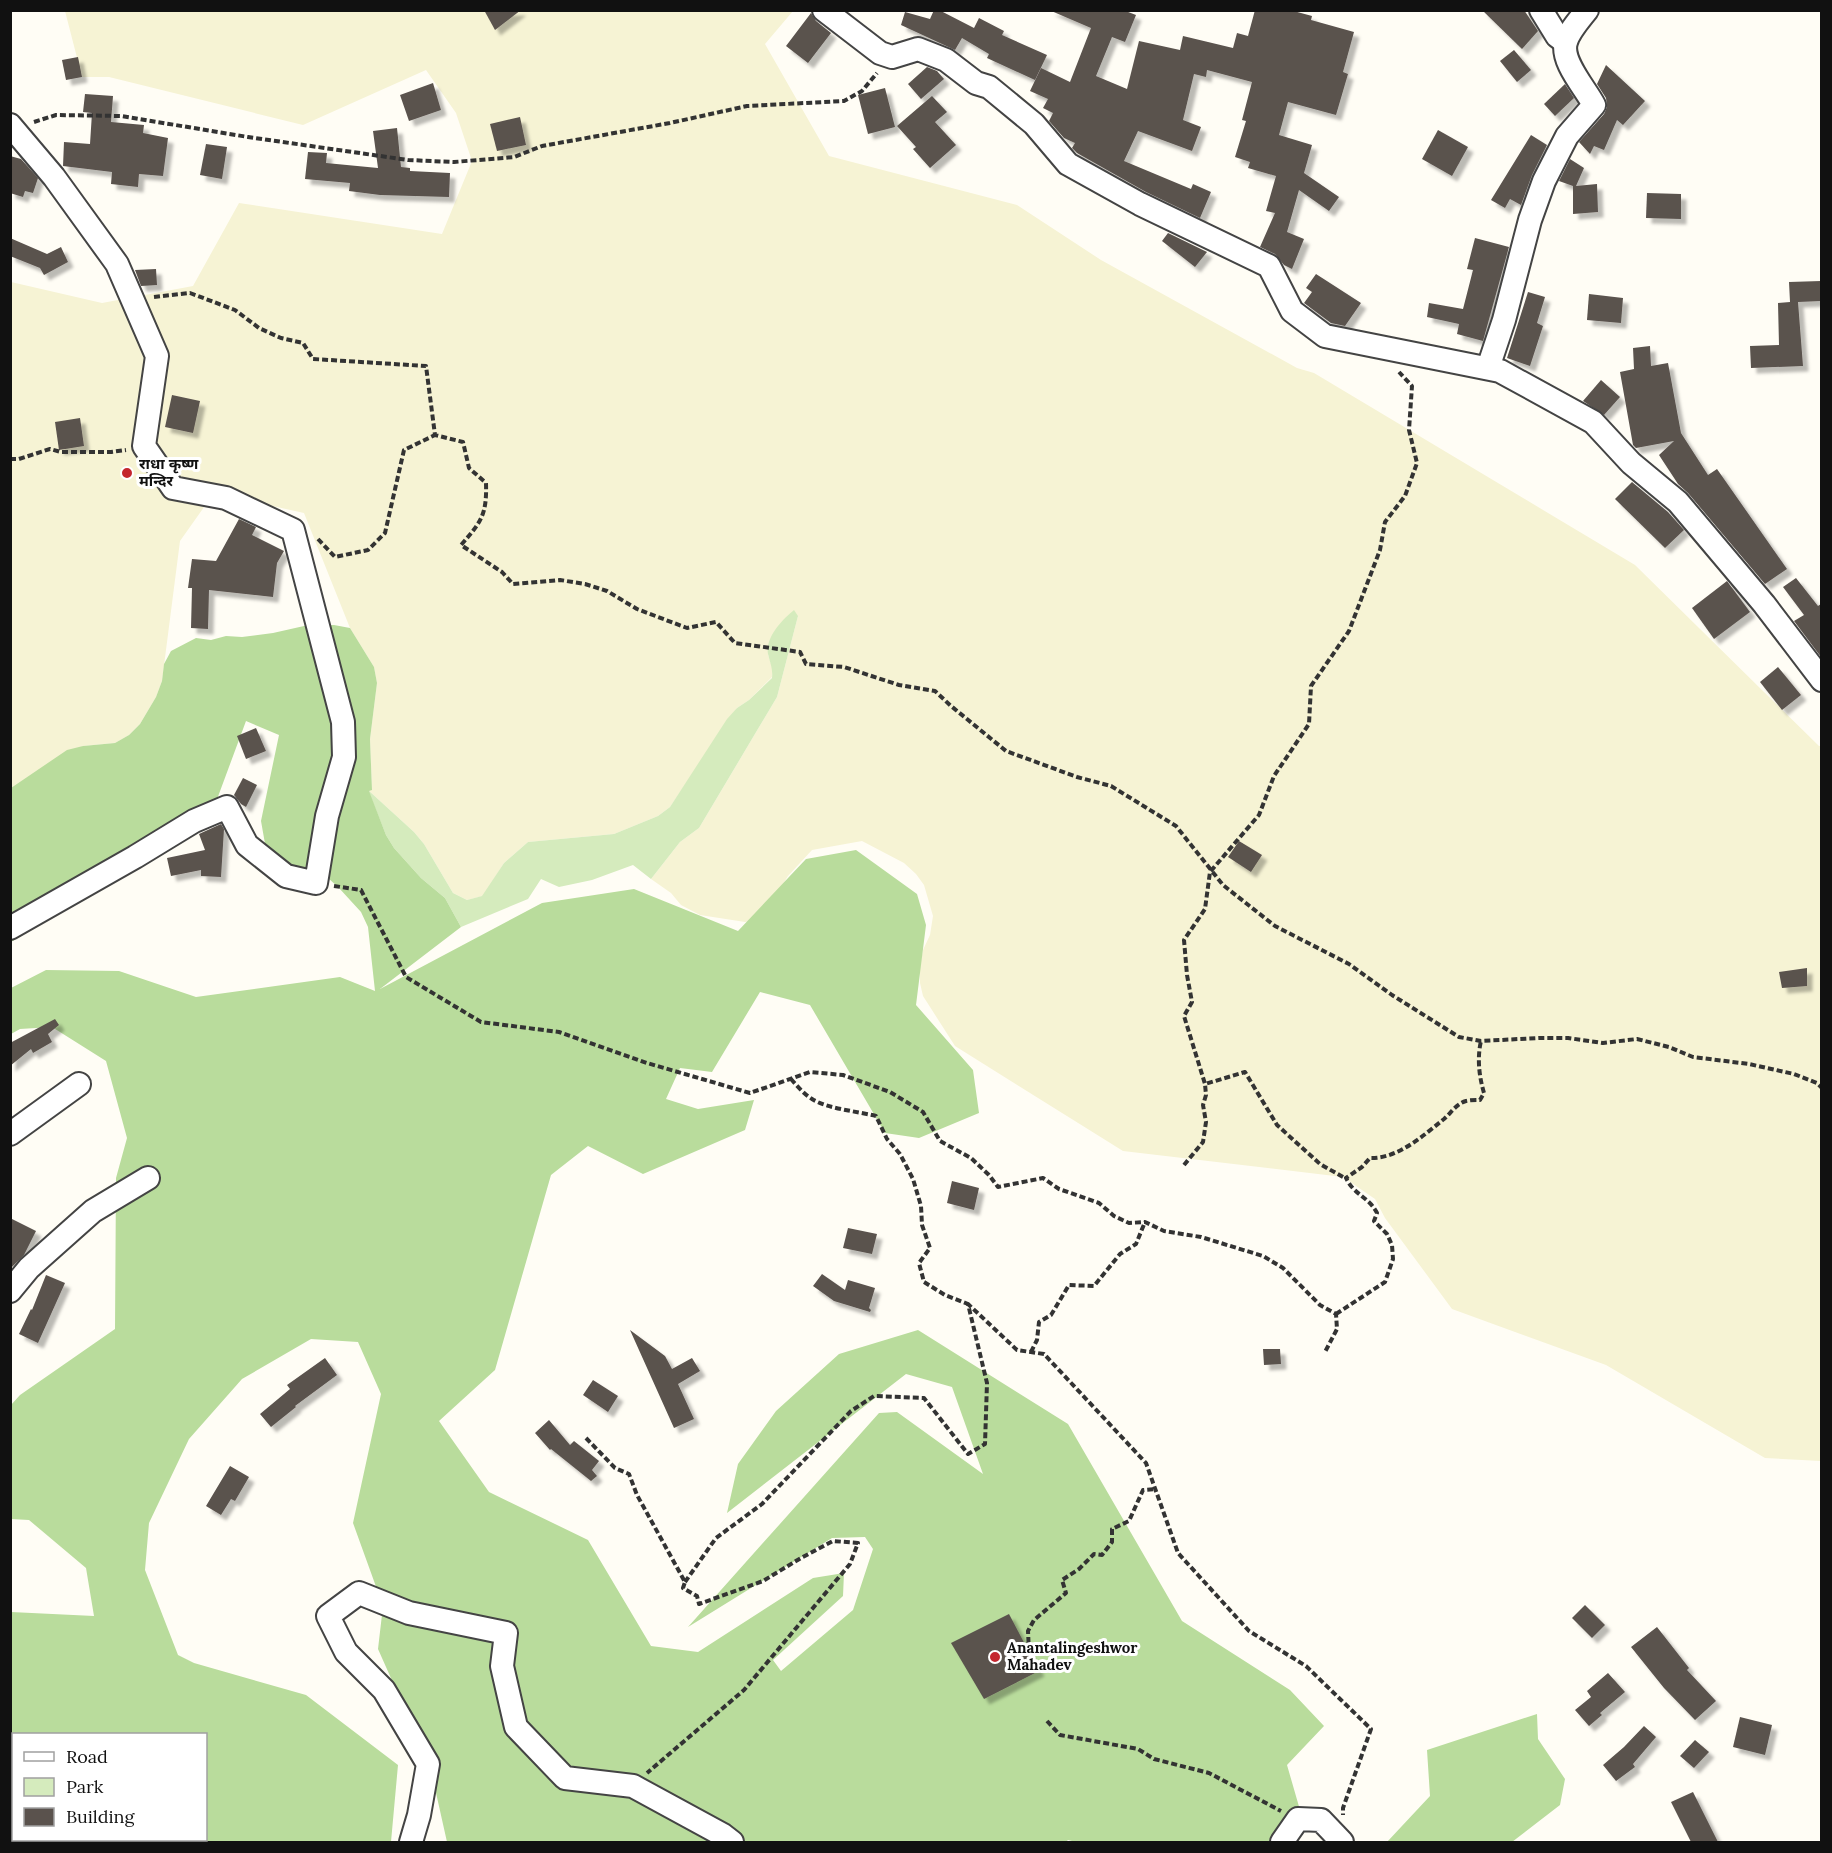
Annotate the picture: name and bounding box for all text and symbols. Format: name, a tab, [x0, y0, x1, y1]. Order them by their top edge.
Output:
place label: राधा कृष्ण मन्दिर	[139, 454, 199, 490]
marker: राधा कृष्ण मन्दिर	[120, 466, 134, 480]
place label: Anantalingeshwor Mahadev	[1007, 1638, 1138, 1674]
marker: Anantalingeshwor Mahadev	[988, 1650, 1002, 1664]
legend	[12, 1733, 207, 1841]
text: Road	[66, 1745, 108, 1768]
text: Park	[66, 1775, 104, 1798]
text: Building	[66, 1805, 136, 1828]

